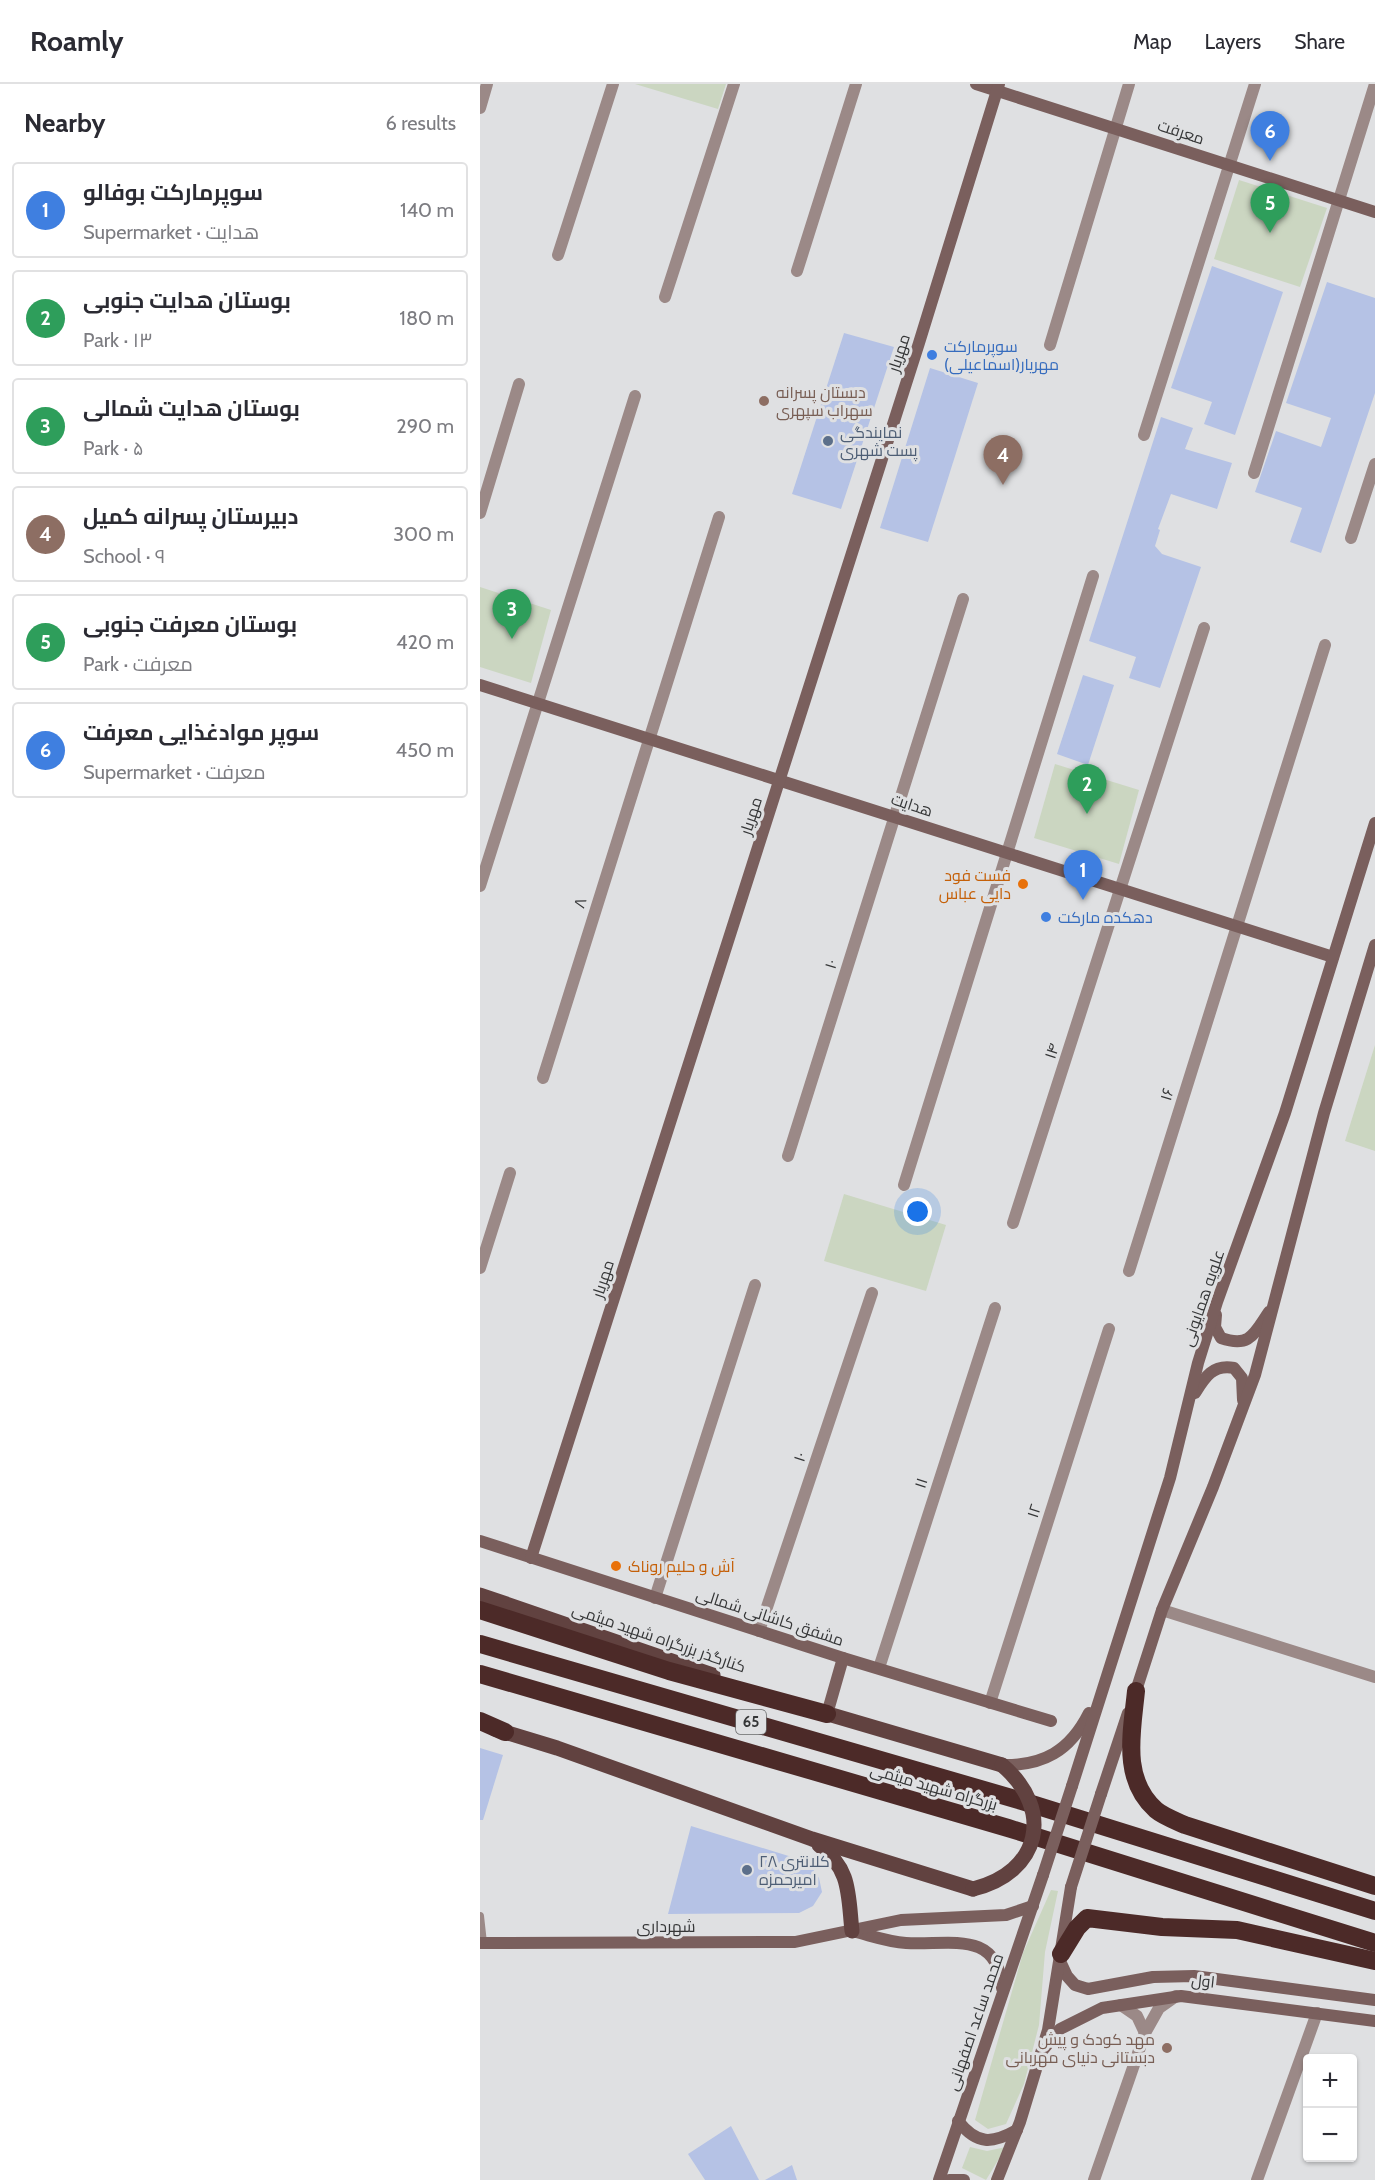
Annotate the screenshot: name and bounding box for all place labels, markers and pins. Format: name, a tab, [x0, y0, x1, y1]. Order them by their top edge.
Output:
pin: 6	[1250, 112, 1290, 161]
pin: 5	[1250, 184, 1290, 233]
place label: سوپرمارکت مهریار(اسماعیلی)	[944, 337, 1059, 375]
marker: سوپرمارکت مهریار(اسماعیلی)	[925, 348, 939, 362]
place label: دبستان پسرانه سهراب سپهری	[776, 383, 873, 421]
marker: دبستان پسرانه سهراب سپهری	[757, 394, 771, 408]
place label: نمایندگی پست شهری	[840, 423, 918, 462]
marker: نمایندگی پست شهری	[821, 434, 835, 448]
pin: 4	[984, 436, 1022, 485]
pin: 3	[492, 590, 531, 639]
pin: 2	[1068, 764, 1106, 814]
pin: 1	[1064, 850, 1102, 900]
place label: فست فود دایی عباس	[939, 866, 1011, 904]
marker: فست فود دایی عباس	[1016, 877, 1030, 891]
place label: دهکده مارکت	[1058, 908, 1153, 927]
marker: دهکده مارکت	[1039, 910, 1053, 924]
place label: آش و حلیم روناک	[628, 1557, 735, 1578]
marker: آش و حلیم روناک	[609, 1559, 623, 1573]
place label: کلانتری ۲۸ امیرحمزه	[759, 1852, 830, 1889]
marker: کلانتری ۲۸ امیرحمزه	[740, 1863, 754, 1877]
place label: مهد کودک و پیش دبستانی دنیای‌ مهربانی	[1005, 2030, 1155, 2068]
marker: مهد کودک و پیش دبستانی دنیای‌ مهربانی	[1160, 2041, 1174, 2055]

